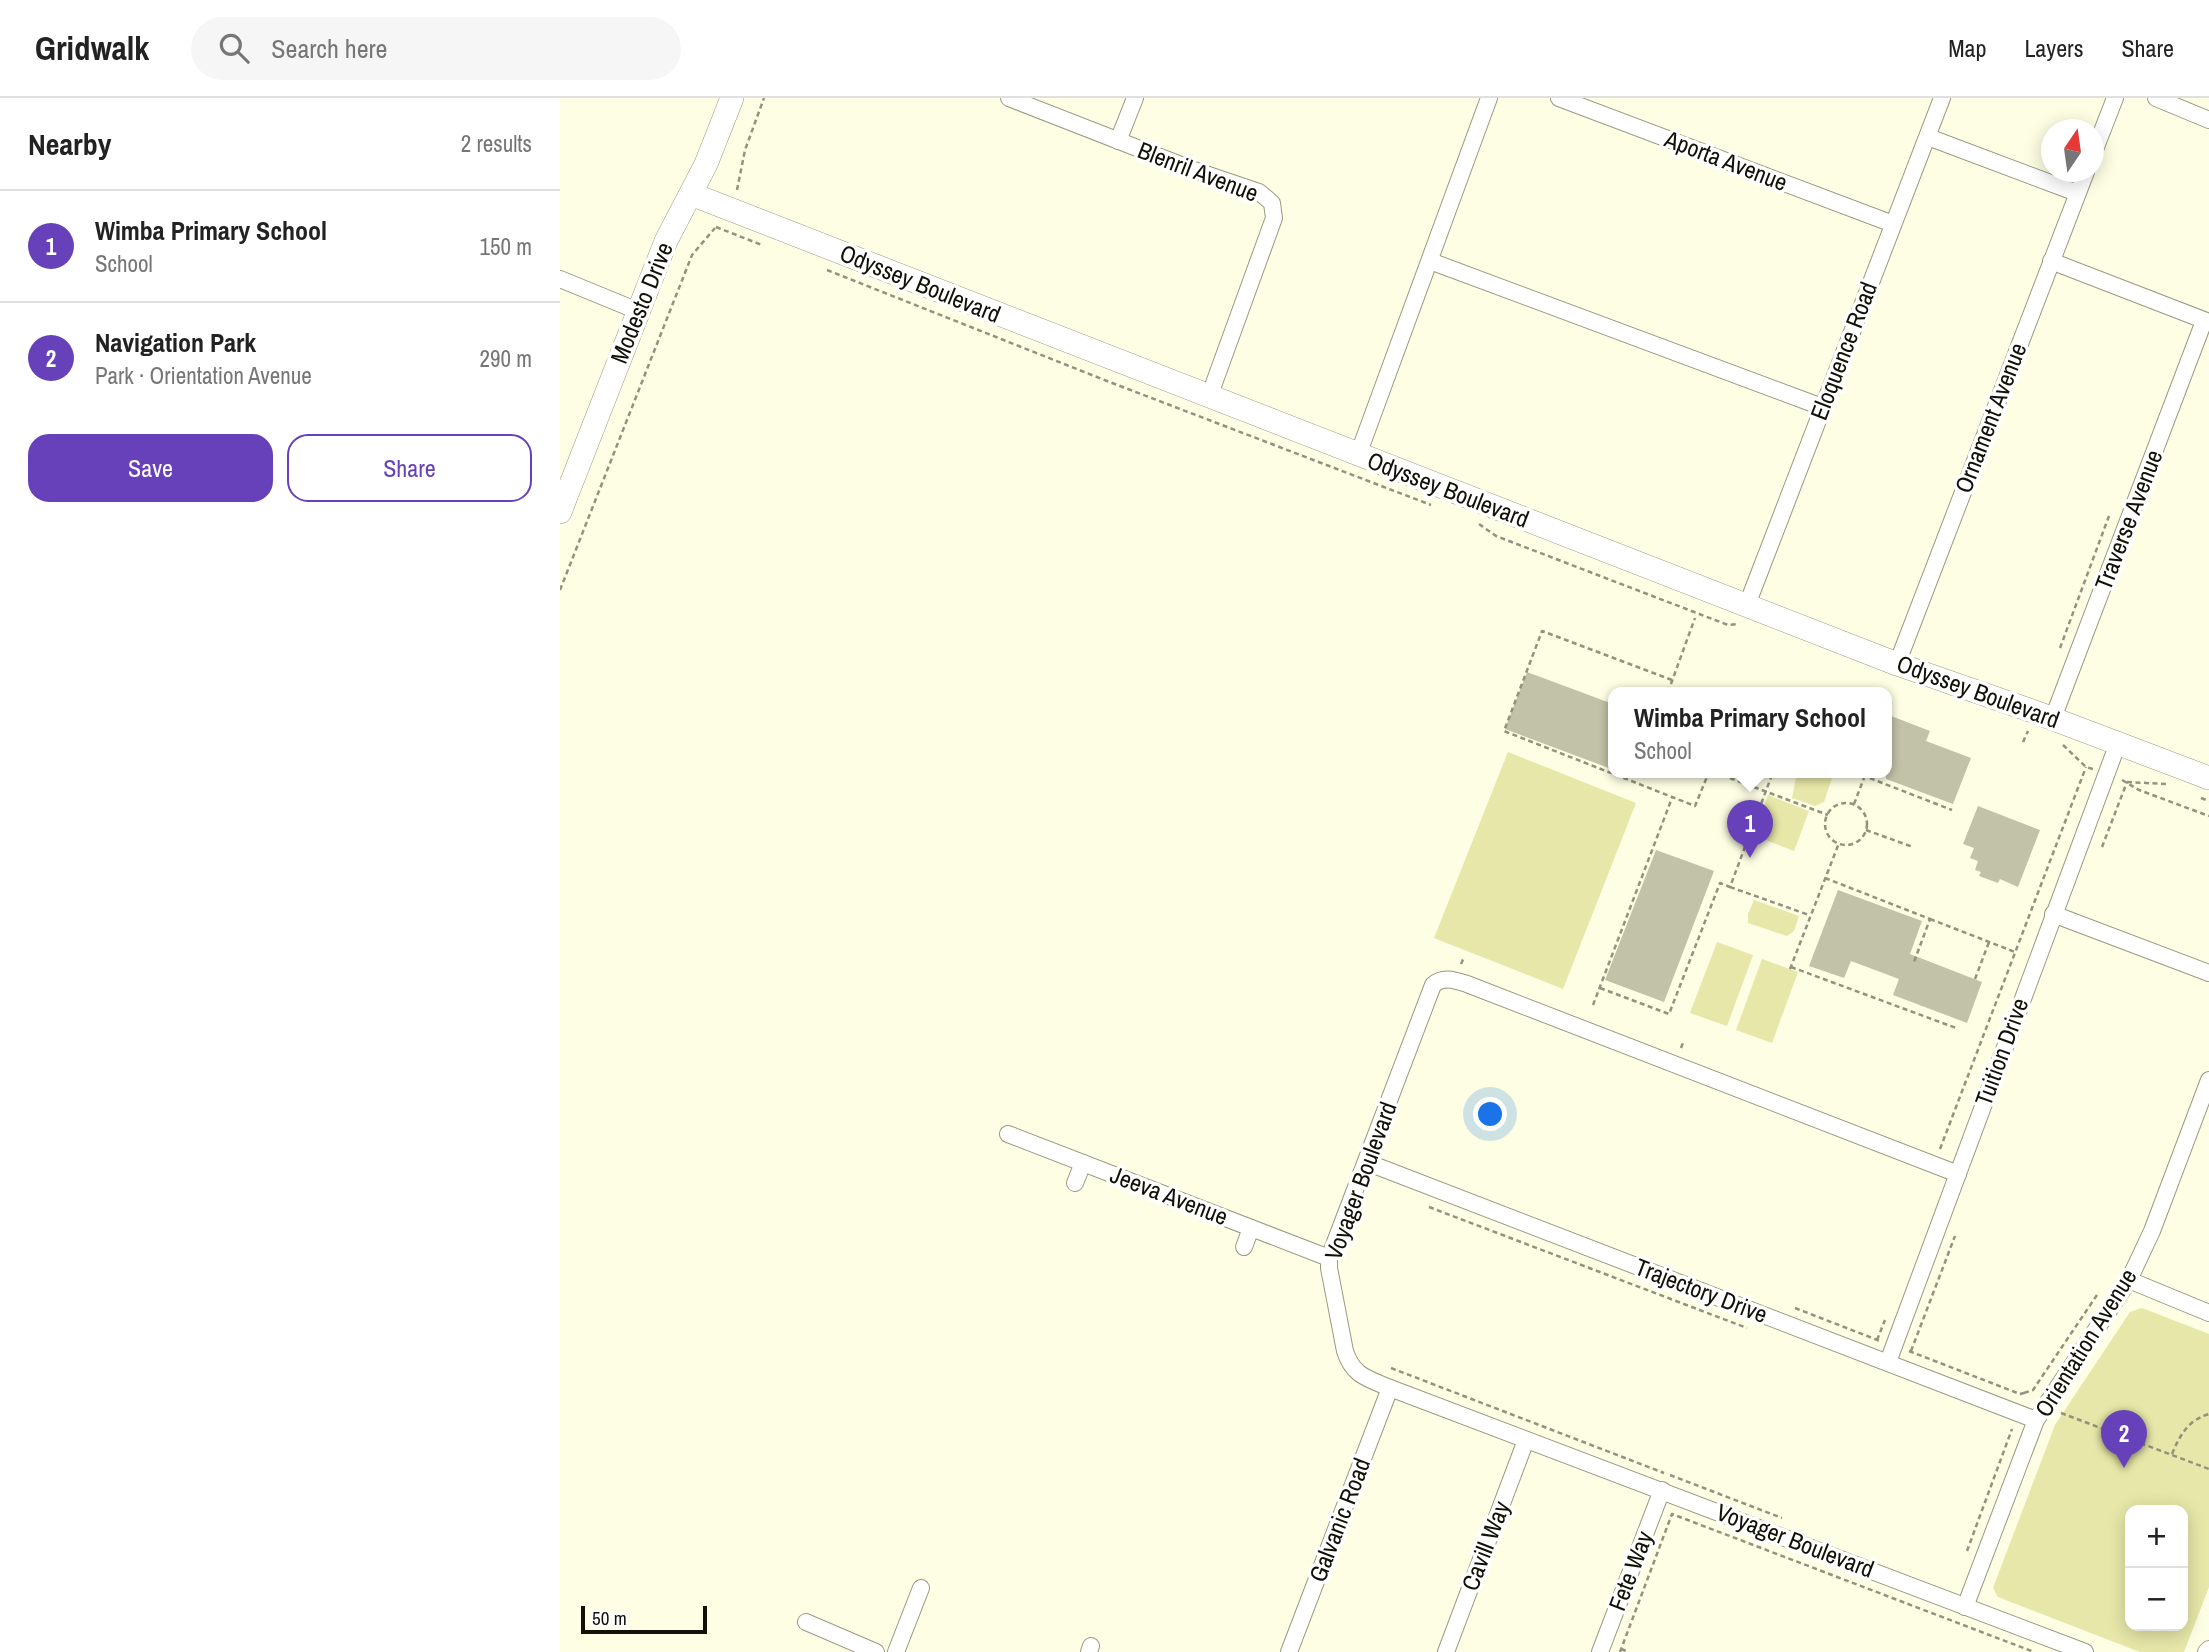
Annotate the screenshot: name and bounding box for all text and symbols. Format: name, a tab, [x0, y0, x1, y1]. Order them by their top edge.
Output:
search box	[191, 17, 681, 80]
text: Gridwalk	[35, 26, 149, 70]
icon: search	[215, 29, 253, 67]
text: Search here	[271, 31, 387, 66]
text: Map	[1948, 32, 1986, 64]
text: Layers	[2024, 32, 2083, 64]
text: Share	[2121, 32, 2174, 64]
north arrow	[2041, 119, 2104, 182]
street label: Aporta Avenue	[1660, 122, 1792, 198]
text: Nearby	[28, 124, 111, 164]
text: 2 results	[461, 128, 532, 159]
street label: Blenril Avenue	[1134, 133, 1263, 209]
text: Wimba Primary School	[95, 213, 327, 248]
text: 1	[46, 231, 56, 262]
text: 150 m	[480, 231, 532, 262]
street label: Odyssey Boulevard	[835, 236, 1005, 330]
street label: Modesto Drive	[602, 237, 680, 368]
text: School	[95, 248, 153, 279]
street label: Eloquence Road	[1802, 277, 1884, 424]
text: Navigation Park	[95, 325, 256, 360]
street label: Ornament Avenue	[1947, 338, 2033, 497]
text: 2	[46, 343, 56, 374]
text: 290 m	[480, 343, 532, 374]
text: Park · Orientation Avenue	[95, 360, 312, 391]
button: Save	[28, 434, 273, 502]
button: Share	[287, 434, 532, 502]
street label: Odyssey Boulevard	[1363, 444, 1534, 535]
street label: Traverse Avenue	[2087, 445, 2169, 594]
street label: Odyssey Boulevard	[1893, 647, 2064, 735]
popup	[1608, 687, 1892, 778]
text: Wimba Primary School	[1634, 700, 1866, 735]
text: School	[1634, 735, 1692, 766]
pin: 1	[1727, 800, 1773, 858]
street label: Tuition Drive	[1967, 994, 2035, 1110]
street label: Voyager Boulevard	[1317, 1097, 1404, 1264]
your location	[1473, 1097, 1507, 1131]
street label: Jeeva Avenue	[1106, 1158, 1233, 1232]
street label: Trajectory Drive	[1631, 1250, 1772, 1330]
street label: Orientation Avenue	[2027, 1262, 2144, 1423]
pin: 2	[2101, 1410, 2147, 1468]
street label: Galvanic Road	[1301, 1453, 1377, 1586]
street label: Voyager Boulevard	[1712, 1495, 1879, 1585]
street label: Cavill Way	[1453, 1496, 1517, 1595]
map controls	[2125, 1505, 2188, 1631]
button: +	[2125, 1505, 2188, 1568]
street label: Fete Way	[1600, 1526, 1660, 1615]
button: −	[2125, 1568, 2188, 1631]
scale bar	[581, 1603, 707, 1635]
text: 50 m	[592, 1605, 627, 1631]

